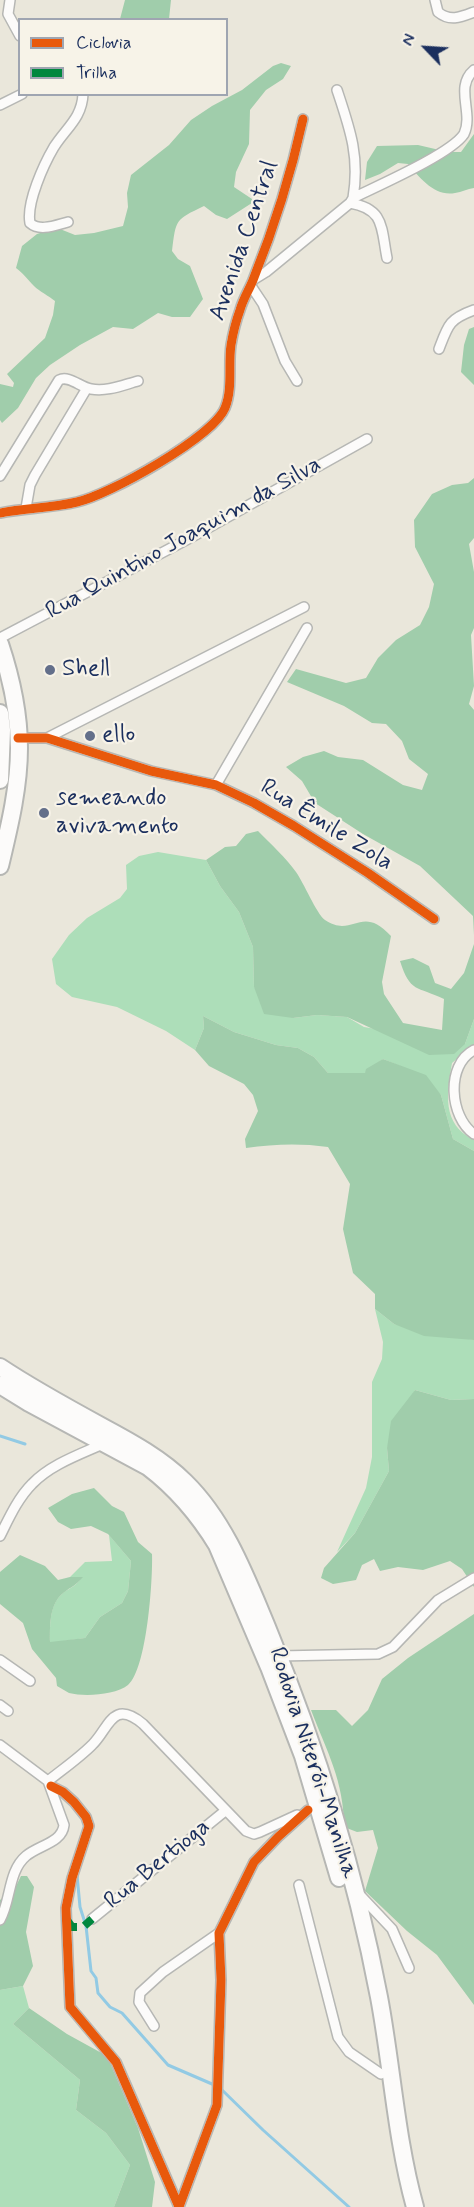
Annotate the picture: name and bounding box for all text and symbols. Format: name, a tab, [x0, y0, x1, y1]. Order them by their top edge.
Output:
legend	[18, 18, 228, 96]
north arrow	[396, 18, 456, 78]
text: Ciclovia	[76, 31, 132, 55]
text: N	[397, 31, 421, 49]
text: Trilha	[76, 61, 117, 85]
street label: Avenida Central	[204, 157, 286, 325]
street label: Rua Quintino Joaquim da Silva	[41, 451, 327, 627]
place label: Shell	[62, 656, 110, 684]
marker: Shell	[43, 663, 57, 677]
place label: ello	[102, 722, 135, 750]
marker: ello	[83, 729, 97, 743]
street label: Rua Êmile Zola	[254, 774, 398, 878]
place label: semeando avivamento	[56, 785, 179, 841]
marker: semeando avivamento	[37, 806, 51, 820]
street label: Rodovia Niterói-Manilha	[261, 1644, 363, 1882]
street label: Rua Bertioga	[99, 1814, 217, 1916]

